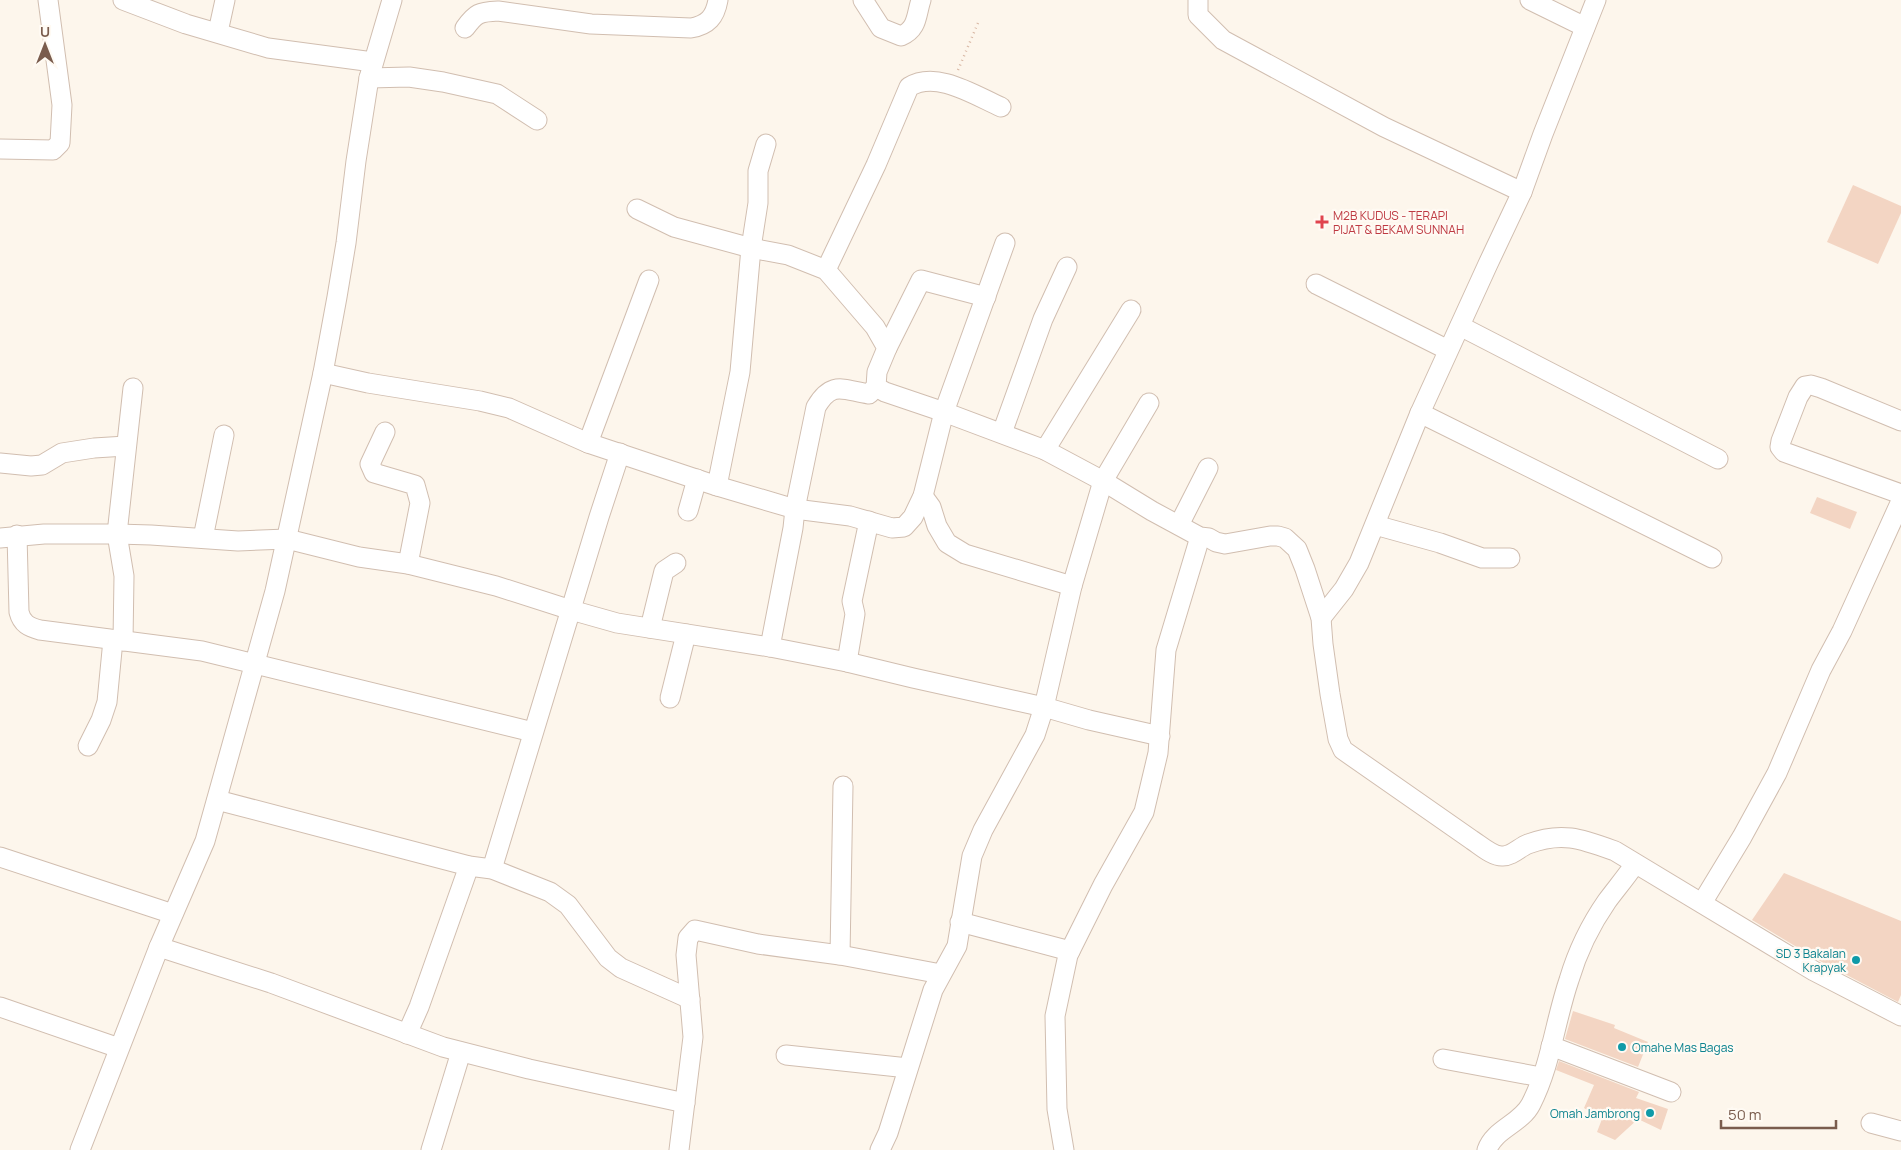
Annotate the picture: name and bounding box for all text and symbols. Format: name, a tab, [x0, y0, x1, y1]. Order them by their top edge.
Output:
north arrow	[20, 20, 70, 70]
text: U	[40, 22, 50, 41]
place label: M2B KUDUS - TERAPI PIJAT & BEKAM SUNNAH	[1333, 207, 1464, 238]
marker: M2B KUDUS - TERAPI PIJAT & BEKAM SUNNAH	[1315, 215, 1329, 229]
place label: SD 3 Bakalan Krapyak	[1776, 945, 1847, 976]
marker: SD 3 Bakalan Krapyak	[1850, 954, 1862, 966]
place label: Omahe Mas Bagas	[1632, 1039, 1734, 1056]
marker: Omahe Mas Bagas	[1616, 1041, 1628, 1053]
scale bar	[1721, 1098, 1836, 1130]
text: 50 m	[1728, 1104, 1762, 1125]
place label: Omah Jambrong	[1550, 1105, 1640, 1122]
marker: Omah Jambrong	[1644, 1107, 1656, 1119]

